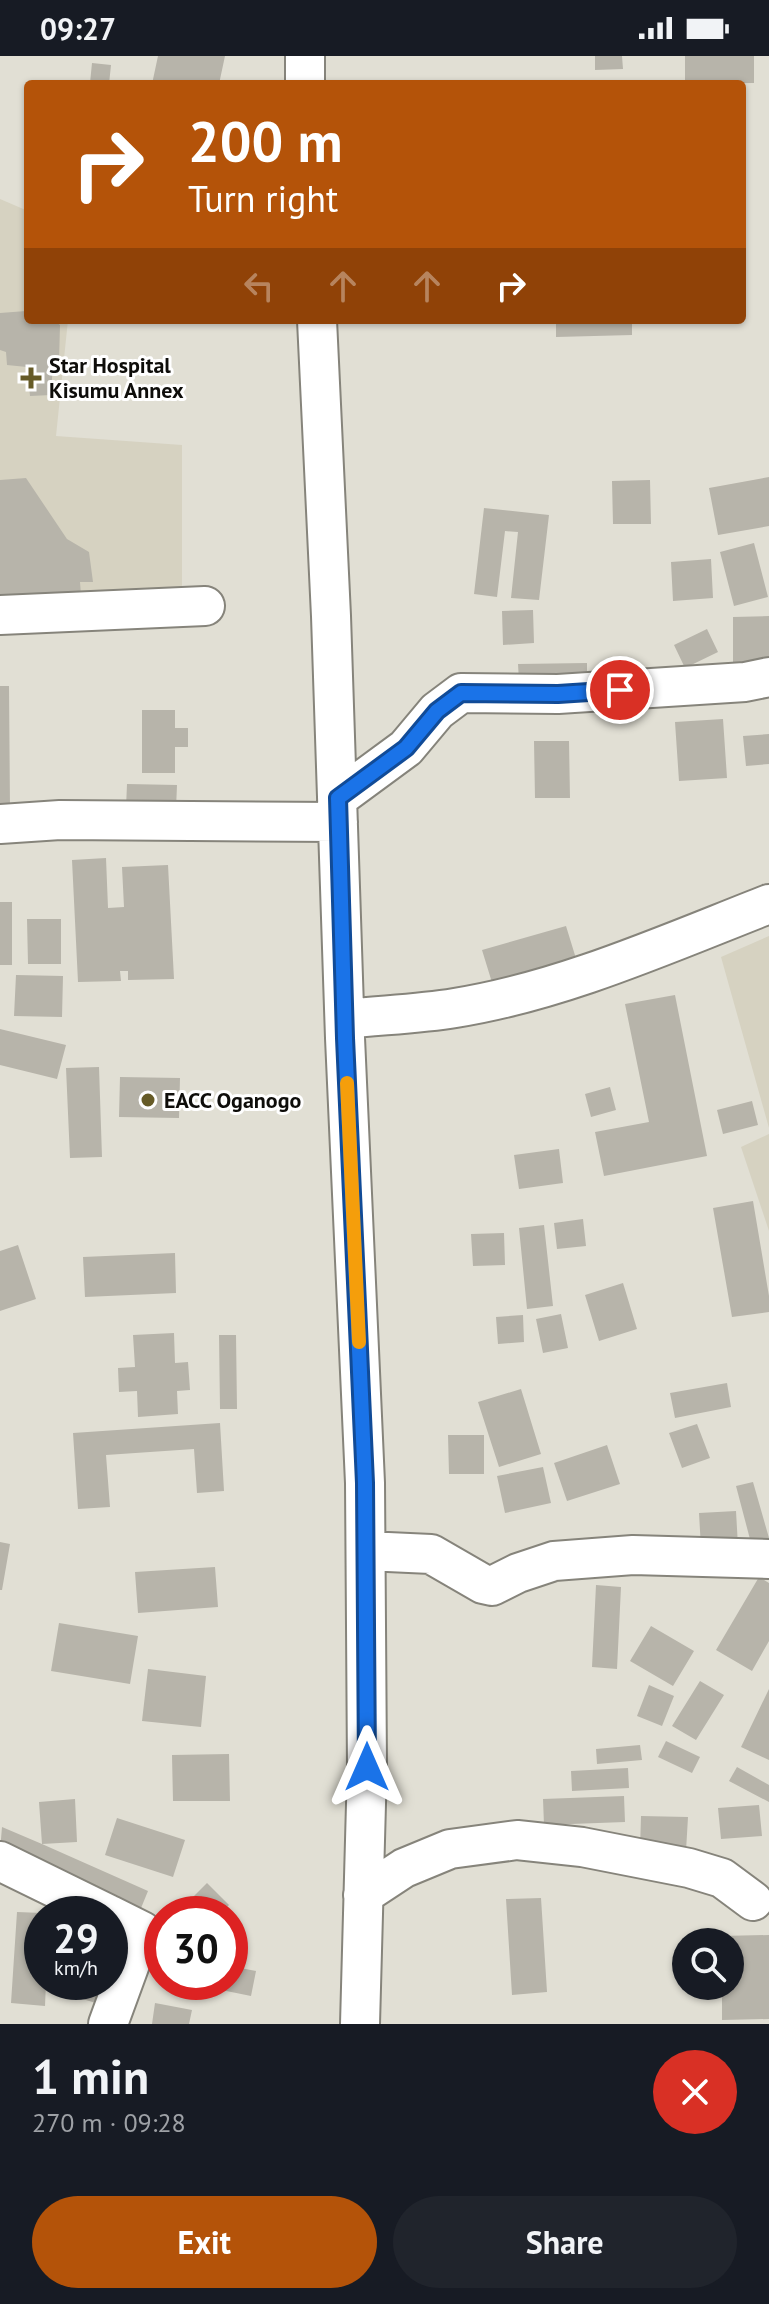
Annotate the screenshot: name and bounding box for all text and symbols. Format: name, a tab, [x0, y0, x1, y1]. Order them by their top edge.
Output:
text: 09:27	[40, 9, 116, 48]
text: 200 m	[188, 105, 343, 177]
icon: right	[56, 112, 160, 216]
text: Turn right	[188, 175, 338, 222]
icon: left	[237, 264, 281, 308]
icon: ahead	[321, 264, 365, 308]
icon: ahead	[405, 264, 449, 308]
icon: right	[489, 264, 533, 308]
place label: Star Hospital Kisumu Annex	[49, 351, 184, 404]
marker: Star Hospital Kisumu Annex	[20, 367, 42, 389]
pin	[586, 656, 654, 724]
icon: arrive	[598, 668, 642, 712]
place label: EACC Oganogo	[164, 1086, 301, 1114]
marker: EACC Oganogo	[139, 1091, 157, 1109]
position arrow	[325, 1725, 409, 1809]
speed limit sign: 30	[144, 1896, 248, 2000]
text: 29	[53, 1912, 99, 1964]
map controls	[672, 1928, 744, 2000]
button: search	[672, 1928, 744, 2000]
text: km/h	[54, 1955, 98, 1981]
text: 1 min	[32, 2045, 149, 2107]
button: close	[653, 2050, 737, 2134]
text: 270 m · 09:28	[32, 2106, 186, 2139]
button: Exit	[32, 2196, 377, 2288]
button: Share	[393, 2196, 737, 2288]

